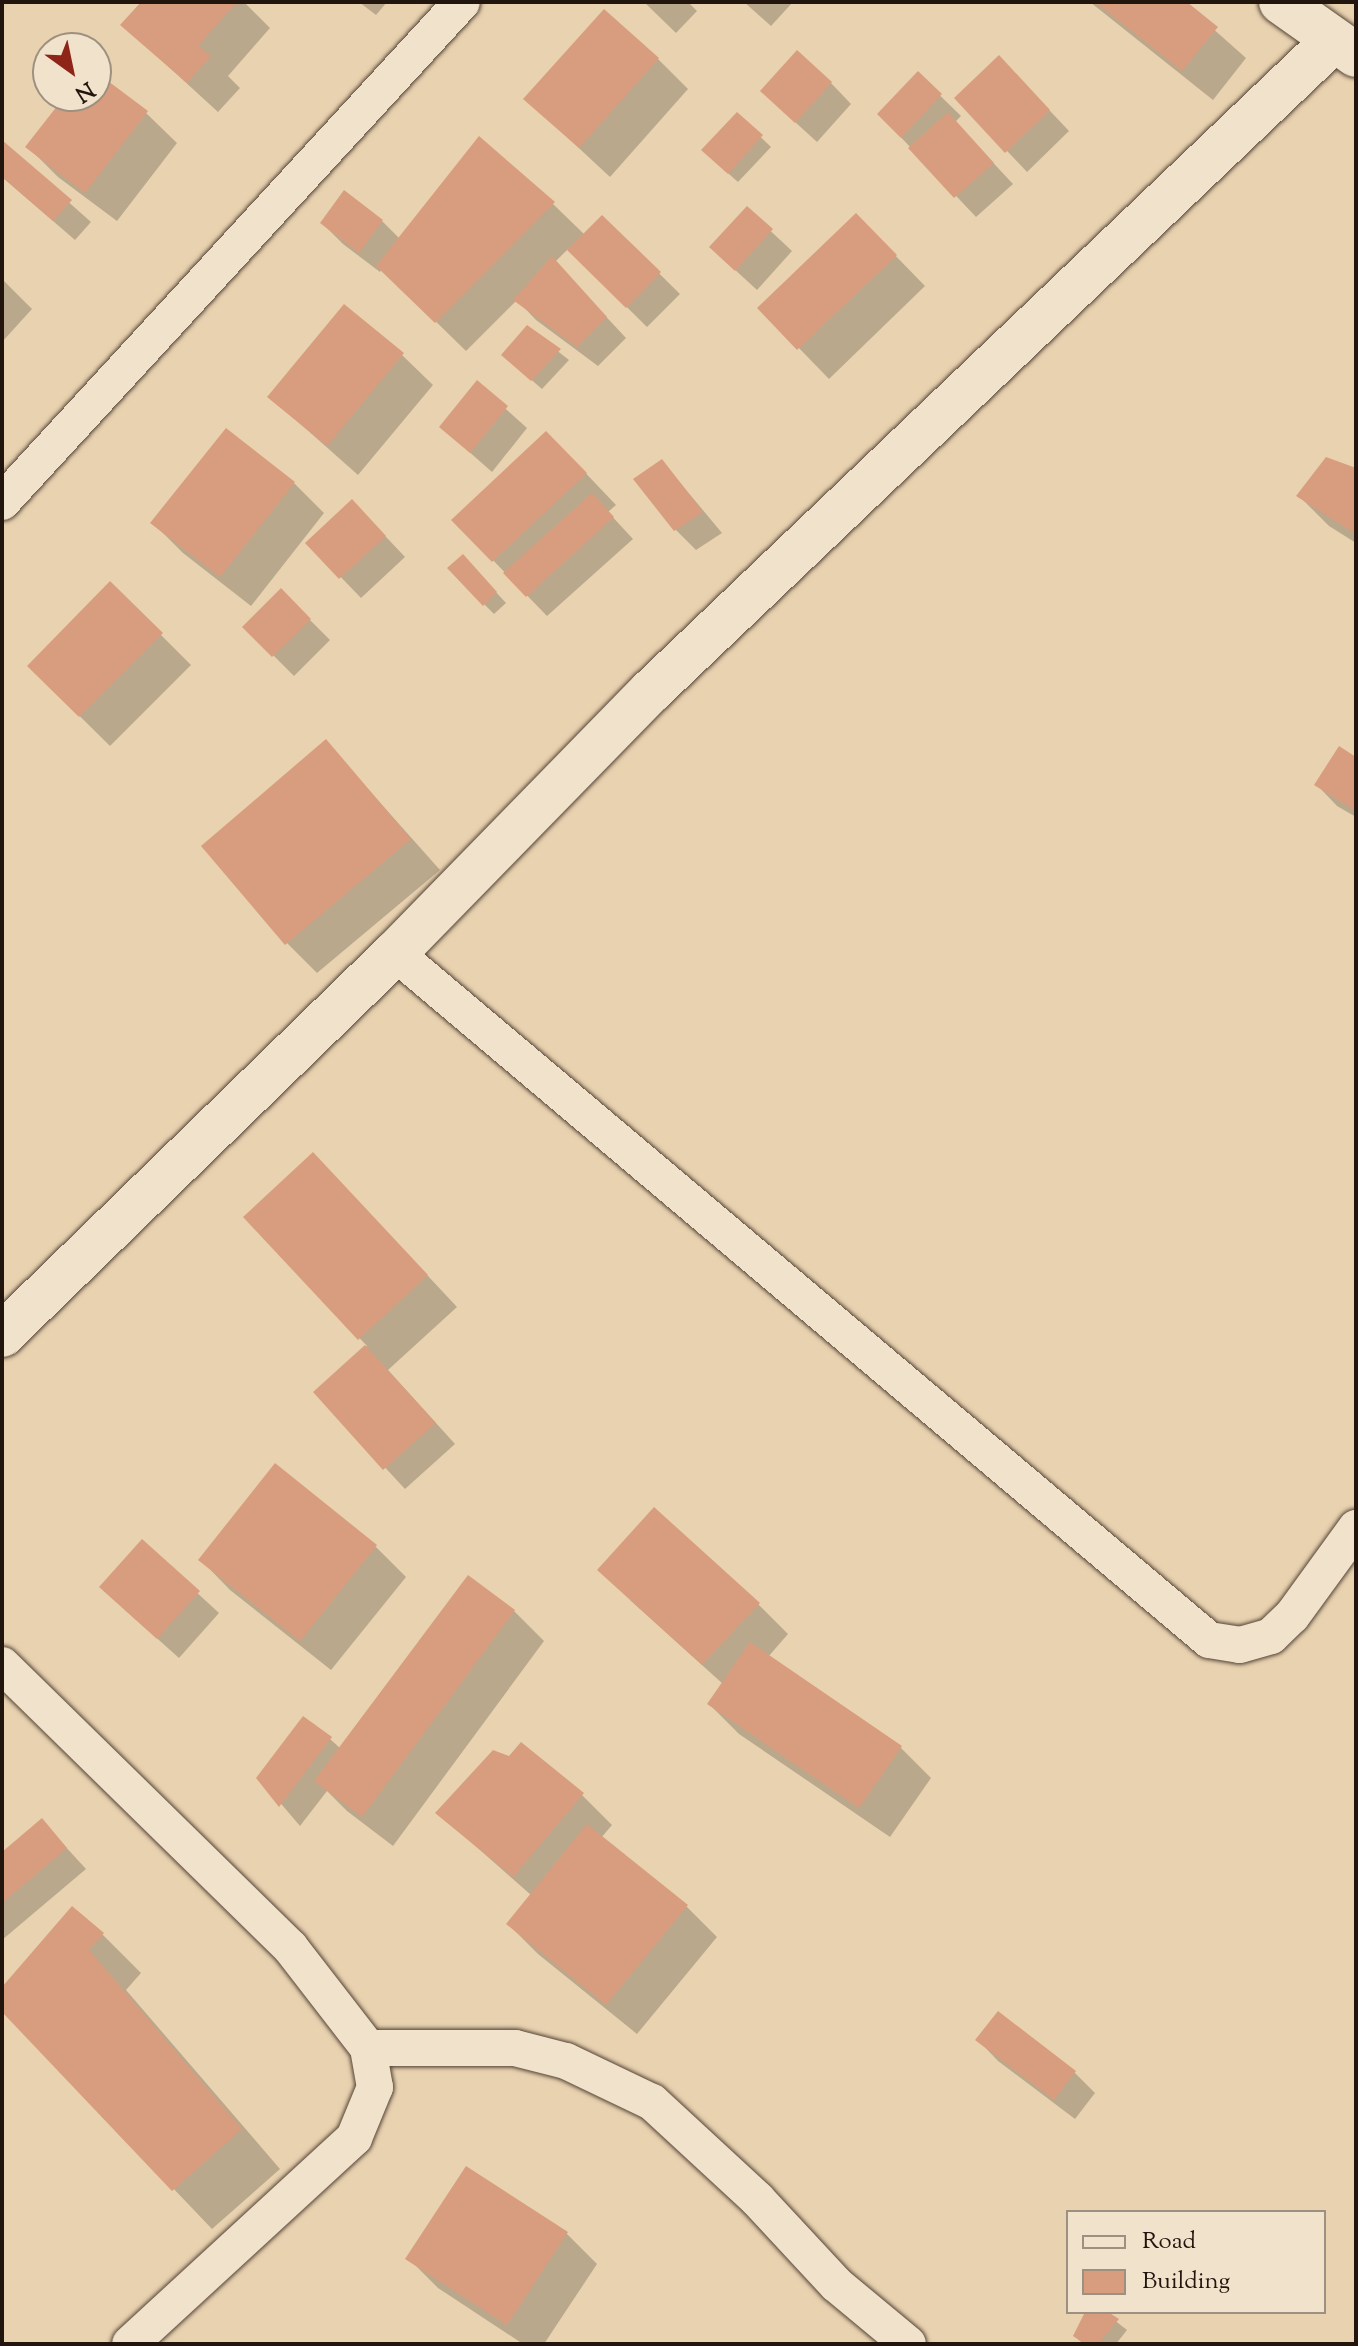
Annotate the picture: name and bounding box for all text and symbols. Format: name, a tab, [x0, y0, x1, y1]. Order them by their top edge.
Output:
north arrow	[32, 32, 112, 112]
text: N	[68, 72, 100, 109]
legend	[1066, 2210, 1326, 2314]
text: Road	[1142, 2225, 1196, 2259]
text: Building	[1142, 2265, 1230, 2299]

